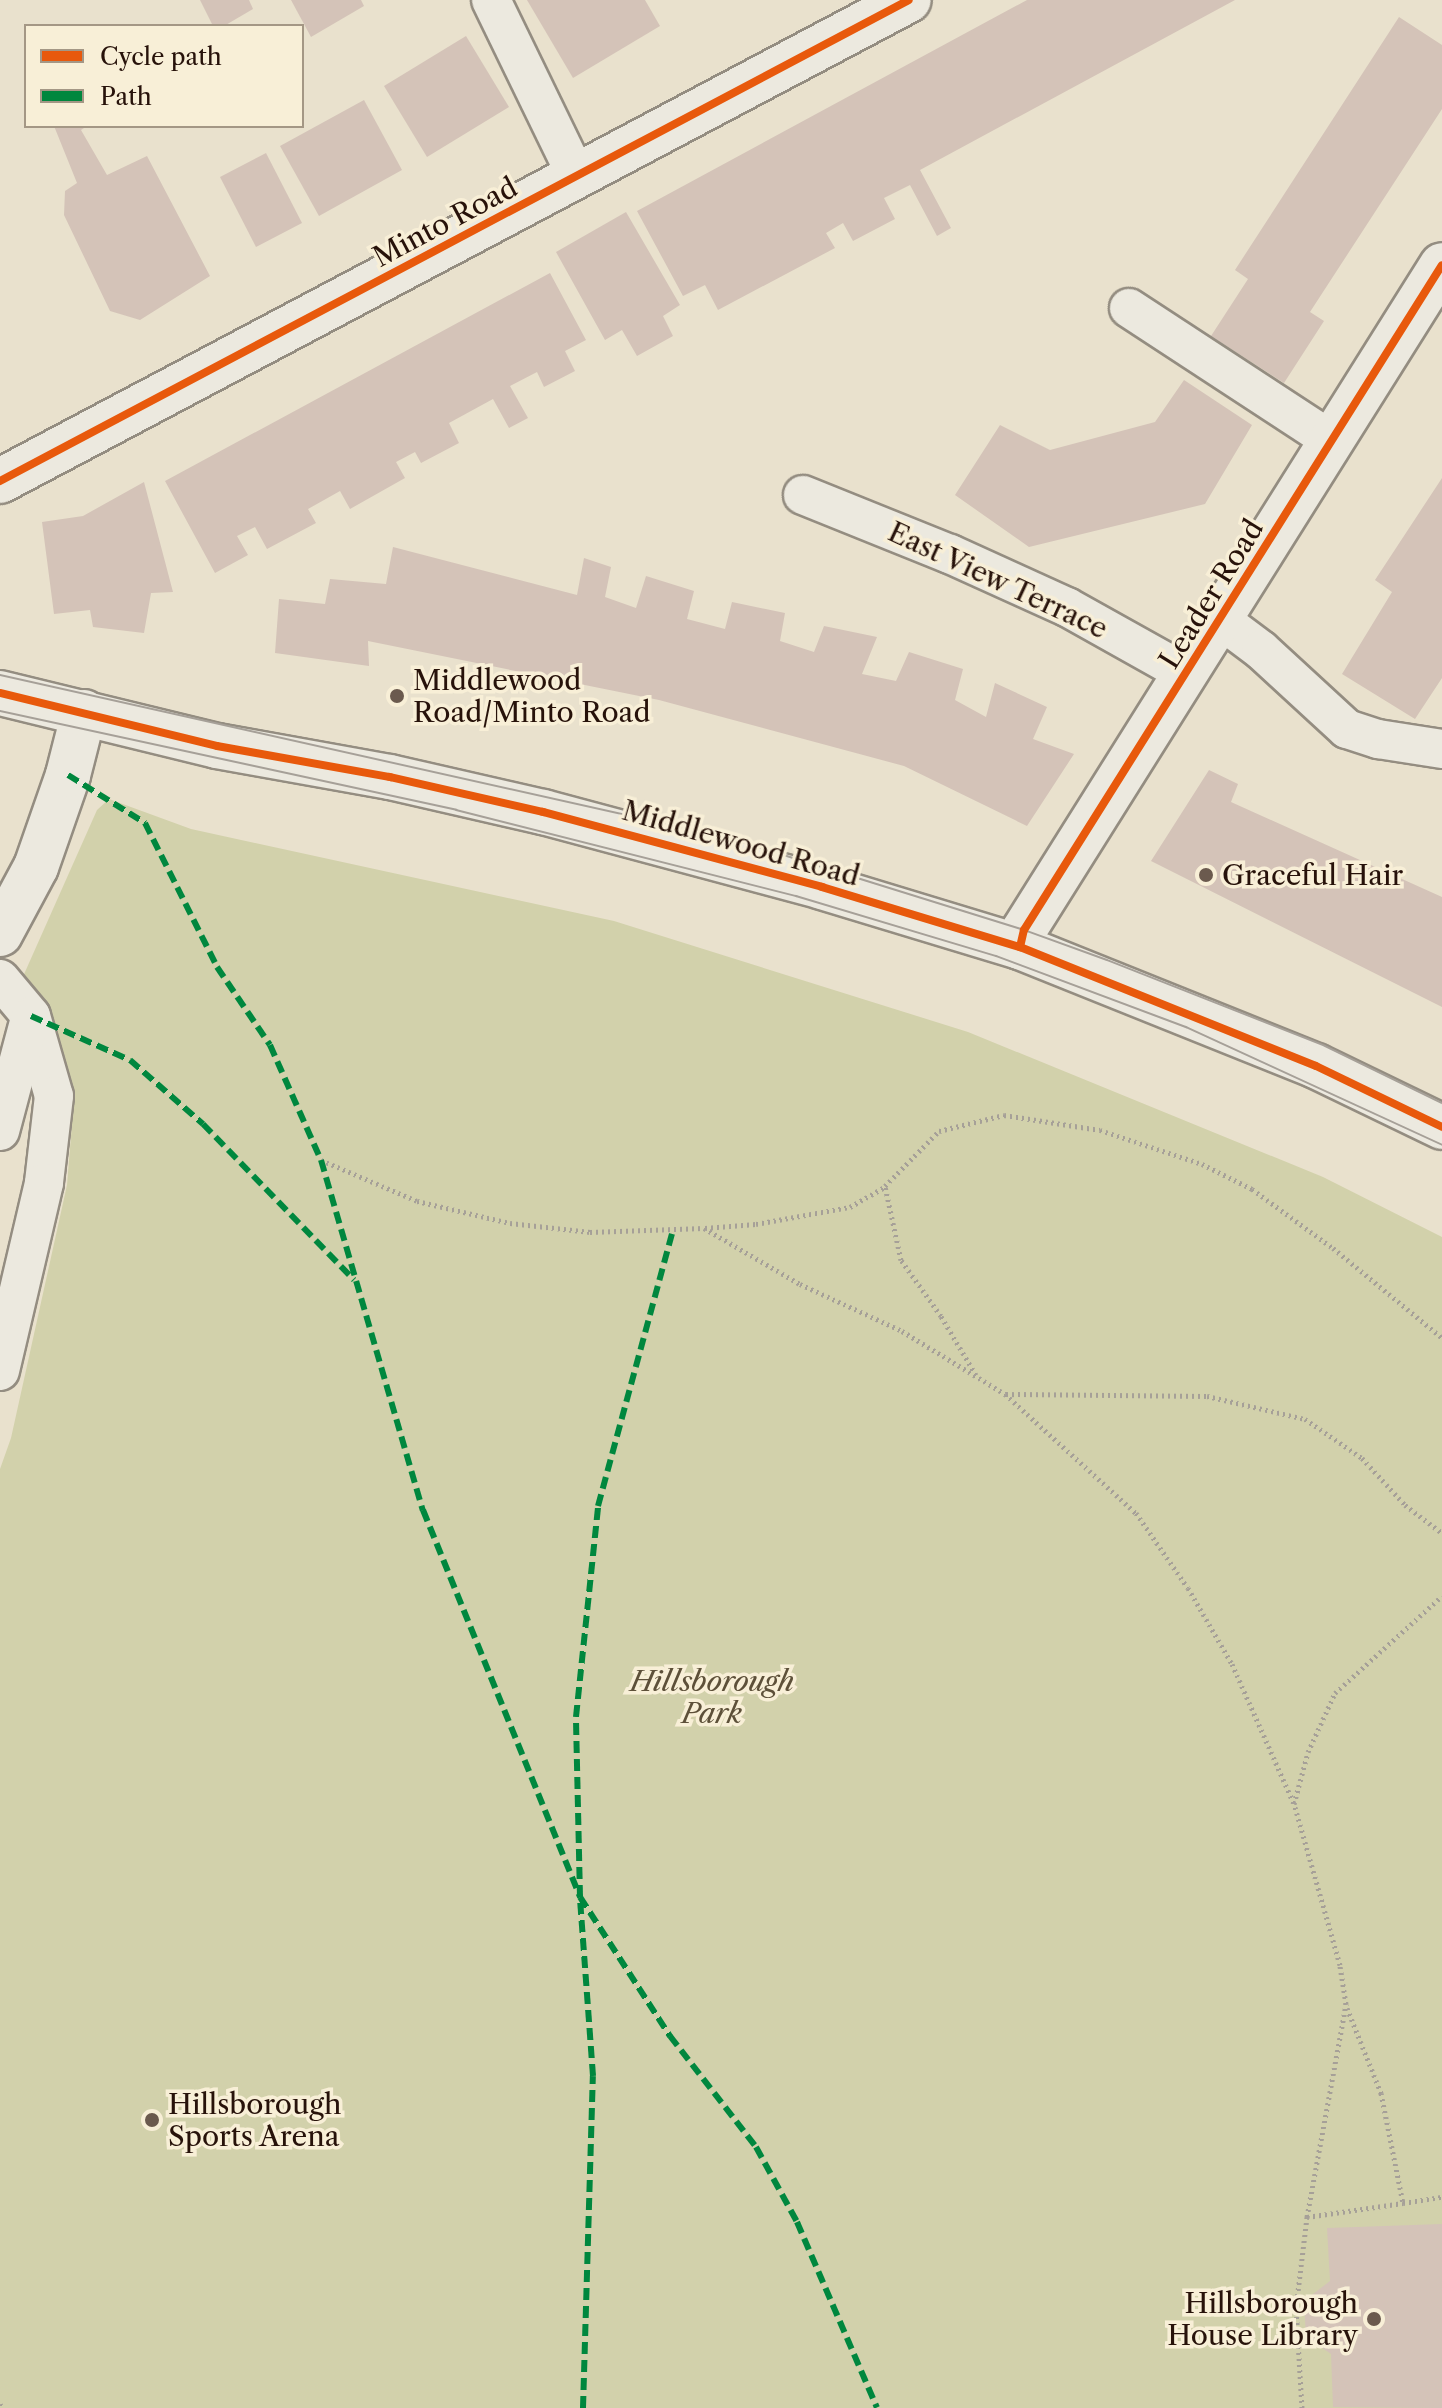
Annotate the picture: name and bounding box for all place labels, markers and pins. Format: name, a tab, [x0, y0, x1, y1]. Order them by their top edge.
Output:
place label: Middlewood Road/Minto Road	[413, 663, 650, 729]
marker: Middlewood Road/Minto Road	[388, 687, 406, 705]
place label: Graceful Hair	[1222, 858, 1403, 892]
marker: Graceful Hair	[1197, 866, 1215, 884]
place label: Hillsborough Sports Arena	[168, 2087, 342, 2153]
marker: Hillsborough Sports Arena	[143, 2111, 161, 2129]
place label: Hillsborough House Library	[1167, 2286, 1358, 2352]
marker: Hillsborough House Library	[1365, 2310, 1383, 2328]

